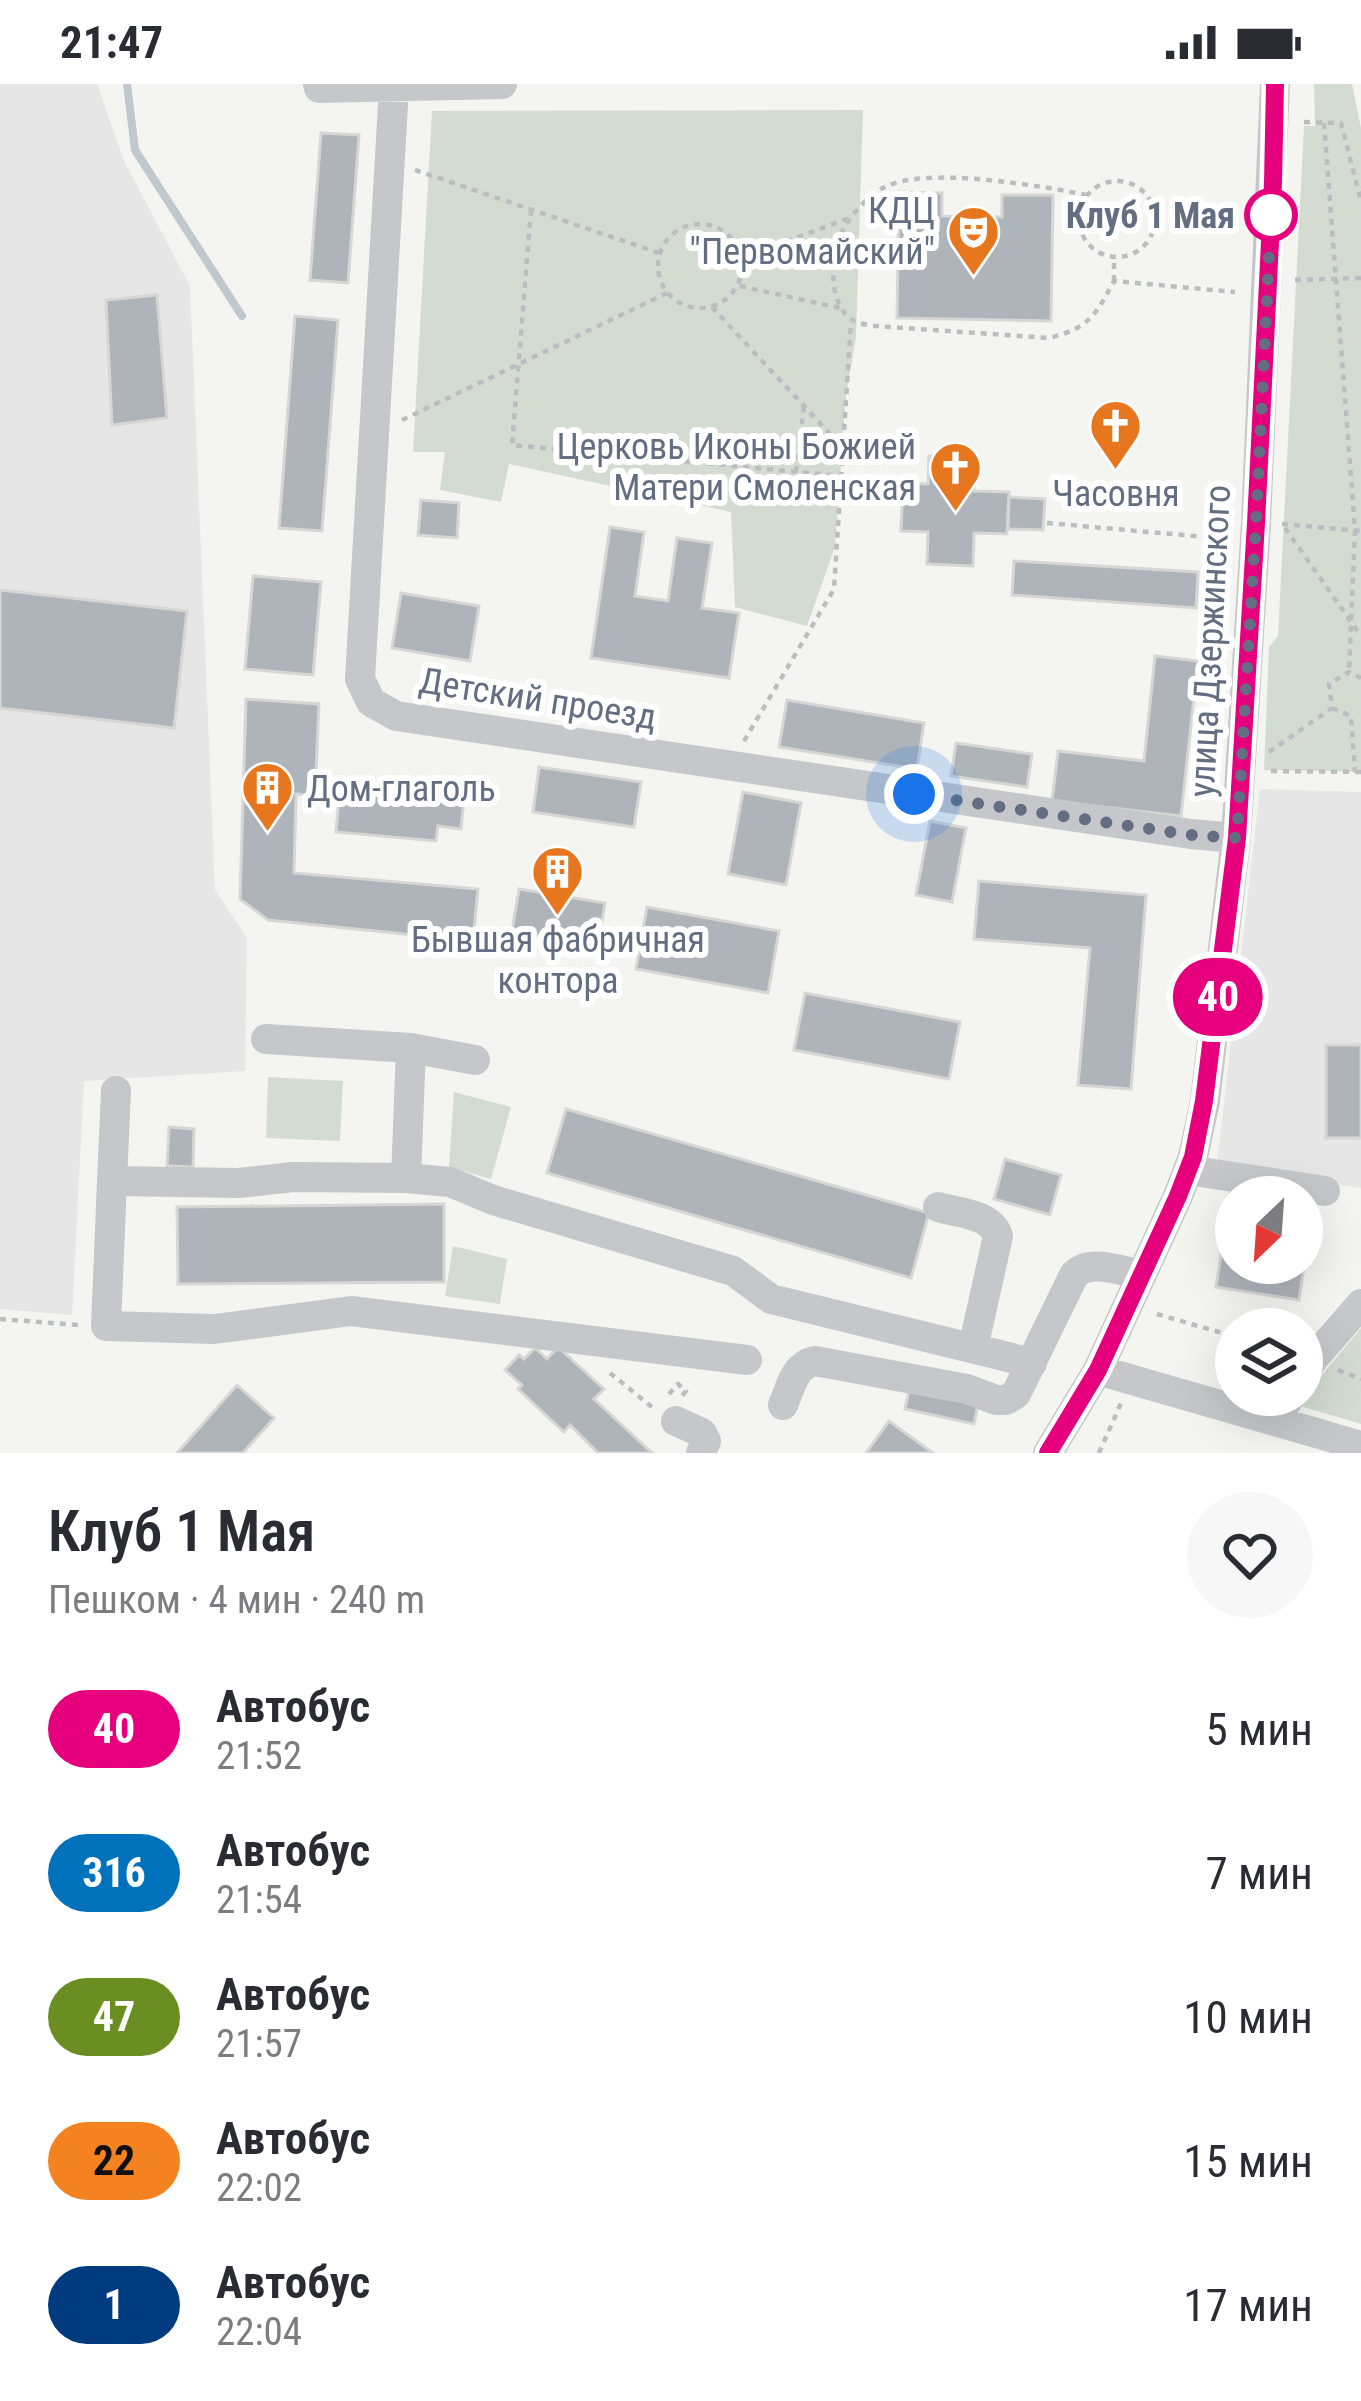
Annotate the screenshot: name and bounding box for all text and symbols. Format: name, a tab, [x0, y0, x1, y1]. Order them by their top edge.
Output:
text: 21:47	[60, 16, 163, 69]
place label: КДЦ "Первомайский"	[689, 190, 935, 273]
marker: Клуб 1 Мая	[1246, 190, 1296, 240]
place label: Клуб 1 Мая	[1066, 195, 1235, 237]
theatre icon: КДЦ "Первомайский"	[946, 203, 1002, 277]
church icon: Часовня	[1088, 397, 1144, 471]
place label: Церковь Иконы Божией Матери Смоленская	[556, 426, 916, 509]
church icon: Церковь Иконы Божией Матери Смоленская	[927, 439, 983, 513]
place label: Часовня	[1052, 473, 1180, 515]
street label: улица Дзержинского	[1181, 484, 1239, 798]
street label: Детский проезд	[416, 660, 659, 738]
building icon: Дом-глаголь	[240, 760, 296, 834]
your location	[884, 764, 944, 824]
place label: Дом-глаголь	[307, 768, 496, 810]
building icon: Бывшая фабричная контора	[530, 843, 586, 917]
place label: Бывшая фабричная контора	[411, 919, 705, 1002]
line badge: 40	[1164, 958, 1272, 1036]
text: 40	[1197, 972, 1239, 1021]
north arrow	[1215, 1176, 1323, 1284]
map controls	[1215, 1176, 1323, 1416]
button: layers	[1215, 1308, 1323, 1416]
button: heart	[1187, 1492, 1313, 1618]
text: Клуб 1 Мая	[48, 1498, 315, 1565]
text: Пешком · 4 мин · 240 m	[48, 1577, 425, 1623]
text: Автобус	[216, 1680, 370, 1733]
text: 5 мин	[1206, 1703, 1313, 1756]
text: 40	[93, 1704, 135, 1753]
text: 21:52	[216, 1733, 302, 1779]
text: Автобус	[216, 1824, 370, 1877]
text: 7 мин	[1206, 1847, 1313, 1900]
text: 316	[82, 1848, 146, 1897]
text: 21:54	[216, 1877, 302, 1923]
text: Автобус	[216, 1968, 370, 2021]
text: 10 мин	[1183, 1991, 1313, 2044]
text: 47	[93, 1992, 135, 2041]
text: 21:57	[216, 2021, 302, 2067]
text: Автобус	[216, 2112, 370, 2165]
text: 15 мин	[1183, 2135, 1313, 2188]
text: 22	[93, 2136, 135, 2185]
text: 22:02	[216, 2165, 302, 2211]
text: Автобус	[216, 2256, 370, 2309]
text: 17 мин	[1183, 2279, 1313, 2332]
text: 1	[103, 2280, 125, 2329]
text: 22:04	[216, 2309, 302, 2355]

